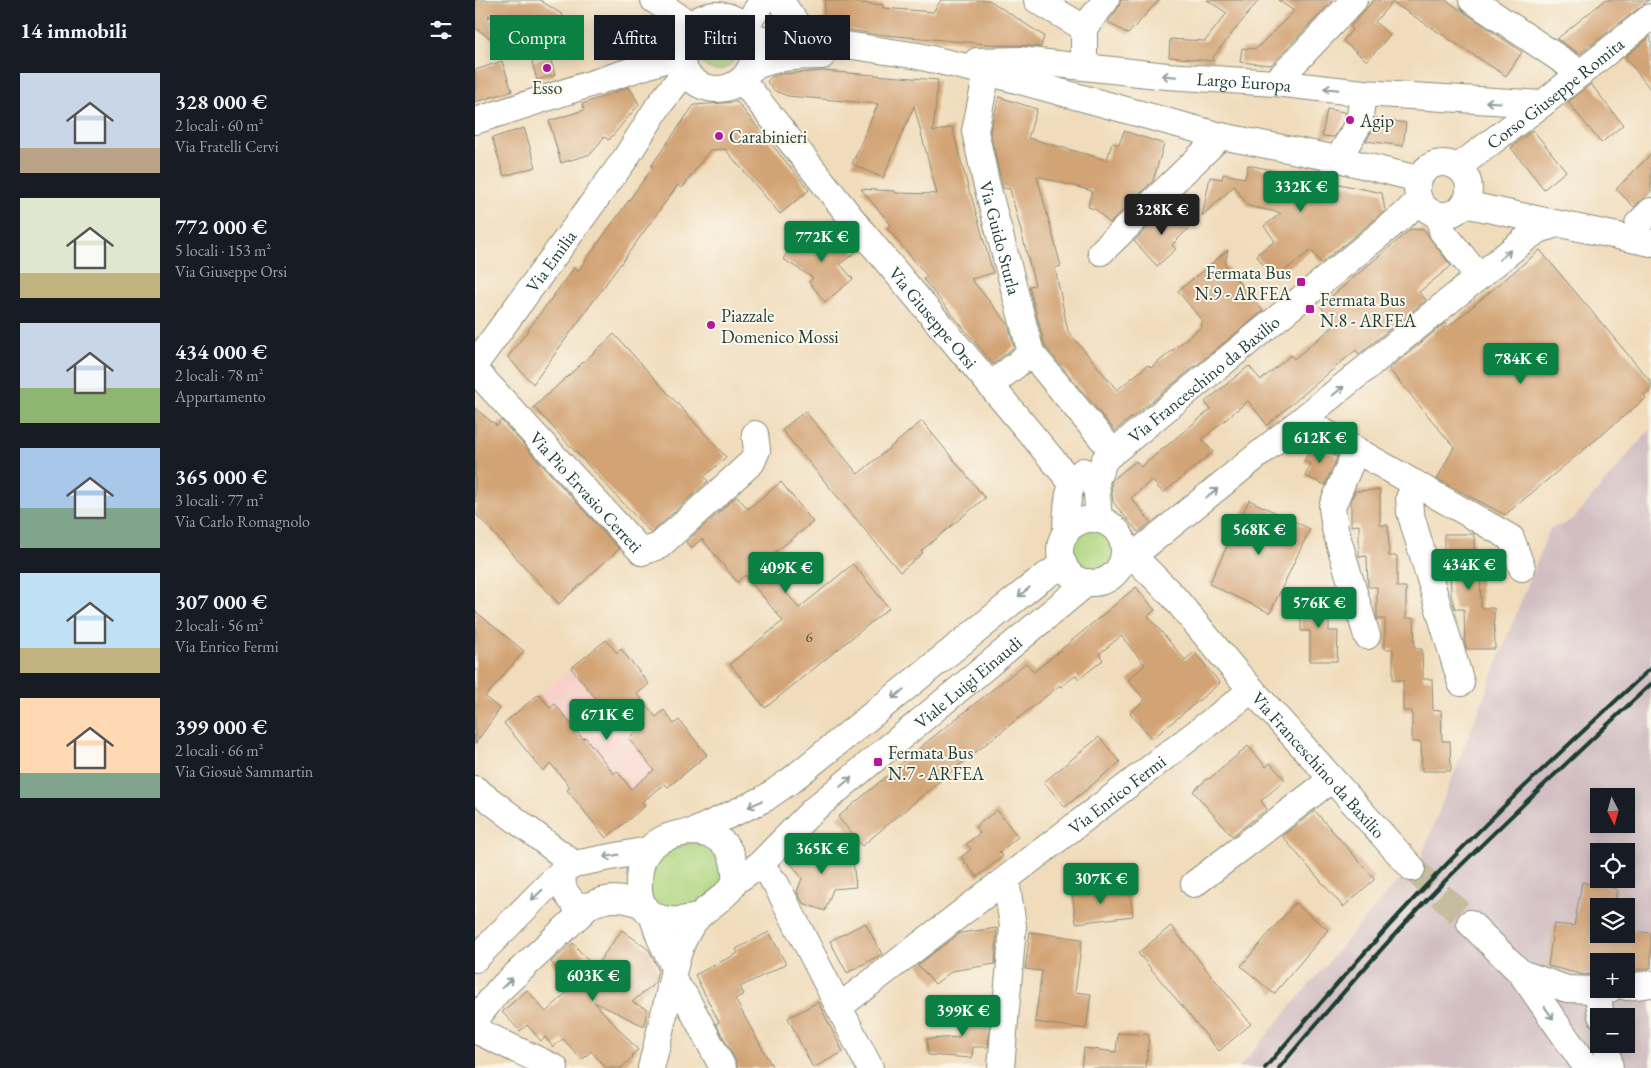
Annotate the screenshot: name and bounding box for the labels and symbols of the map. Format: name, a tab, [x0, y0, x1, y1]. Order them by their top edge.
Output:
street label: Corso Giuseppe Romita	[1481, 31, 1629, 154]
marker: Esso	[541, 62, 553, 74]
street label: Largo Europa	[1196, 66, 1293, 96]
one-way arrow	[1161, 71, 1177, 80]
place label: Esso	[532, 76, 562, 99]
one-way arrow	[1323, 84, 1339, 94]
one-way arrow	[1485, 97, 1501, 106]
place label: Agip	[1359, 109, 1394, 132]
marker: Agip	[1344, 114, 1356, 126]
place label: Carabinieri	[729, 125, 808, 148]
marker: Carabinieri	[713, 130, 725, 142]
pin: 332K €	[1260, 170, 1342, 213]
street label: Via Guido Sturla	[975, 178, 1027, 298]
pin: 328K €	[1121, 194, 1203, 236]
pin: 772K €	[781, 220, 863, 263]
street label: Via Emilia	[520, 224, 581, 296]
one-way arrow	[1499, 250, 1512, 261]
street label: Via Giuseppe Orsi	[884, 261, 983, 374]
place label: Fermata Bus N.9 - ARFEA	[1195, 261, 1292, 305]
marker: Fermata Bus N.9 - ARFEA	[1295, 276, 1307, 288]
place label: Fermata Bus N.8 - ARFEA	[1320, 288, 1417, 332]
marker: Fermata Bus N.8 - ARFEA	[1304, 303, 1316, 315]
place label: Piazzale Domenico Mossi	[721, 304, 839, 348]
street label: Via Franceschino da Baxilio	[1123, 310, 1284, 447]
marker: Piazzale Domenico Mossi	[705, 319, 717, 331]
pin: 784K €	[1480, 342, 1562, 385]
one-way arrow	[1332, 385, 1345, 396]
pin: 612K €	[1279, 422, 1361, 464]
street label: Via Pio Ervasio Cerreti	[525, 426, 648, 557]
one-way arrow	[1205, 487, 1218, 498]
pin: 568K €	[1218, 514, 1300, 556]
pin: 434K €	[1428, 548, 1510, 591]
pin: 409K €	[745, 552, 827, 594]
pin: 576K €	[1278, 586, 1360, 629]
one-way arrow	[1018, 587, 1031, 598]
house number: 6	[805, 627, 813, 646]
street label: Viale Luigi Einaudi	[909, 630, 1027, 733]
street label: Via Franceschino da Baxilio	[1247, 686, 1391, 843]
one-way arrow	[891, 689, 904, 700]
pin: 671K €	[566, 698, 648, 741]
place label: Fermata Bus N.7 - ARFEA	[888, 741, 985, 785]
street label: Via Enrico Fermi	[1063, 749, 1170, 839]
marker: Fermata Bus N.7 - ARFEA	[872, 756, 884, 768]
one-way arrow	[839, 777, 852, 788]
north arrow	[1590, 788, 1635, 832]
one-way arrow	[748, 799, 763, 809]
pin: 365K €	[781, 832, 863, 875]
one-way arrow	[603, 851, 619, 861]
pin: 307K €	[1060, 862, 1142, 905]
one-way arrow	[531, 889, 544, 901]
pin: 603K €	[552, 960, 634, 1002]
one-way arrow	[500, 977, 513, 989]
pin: 399K €	[922, 994, 1004, 1037]
one-way arrow	[1544, 1005, 1554, 1019]

